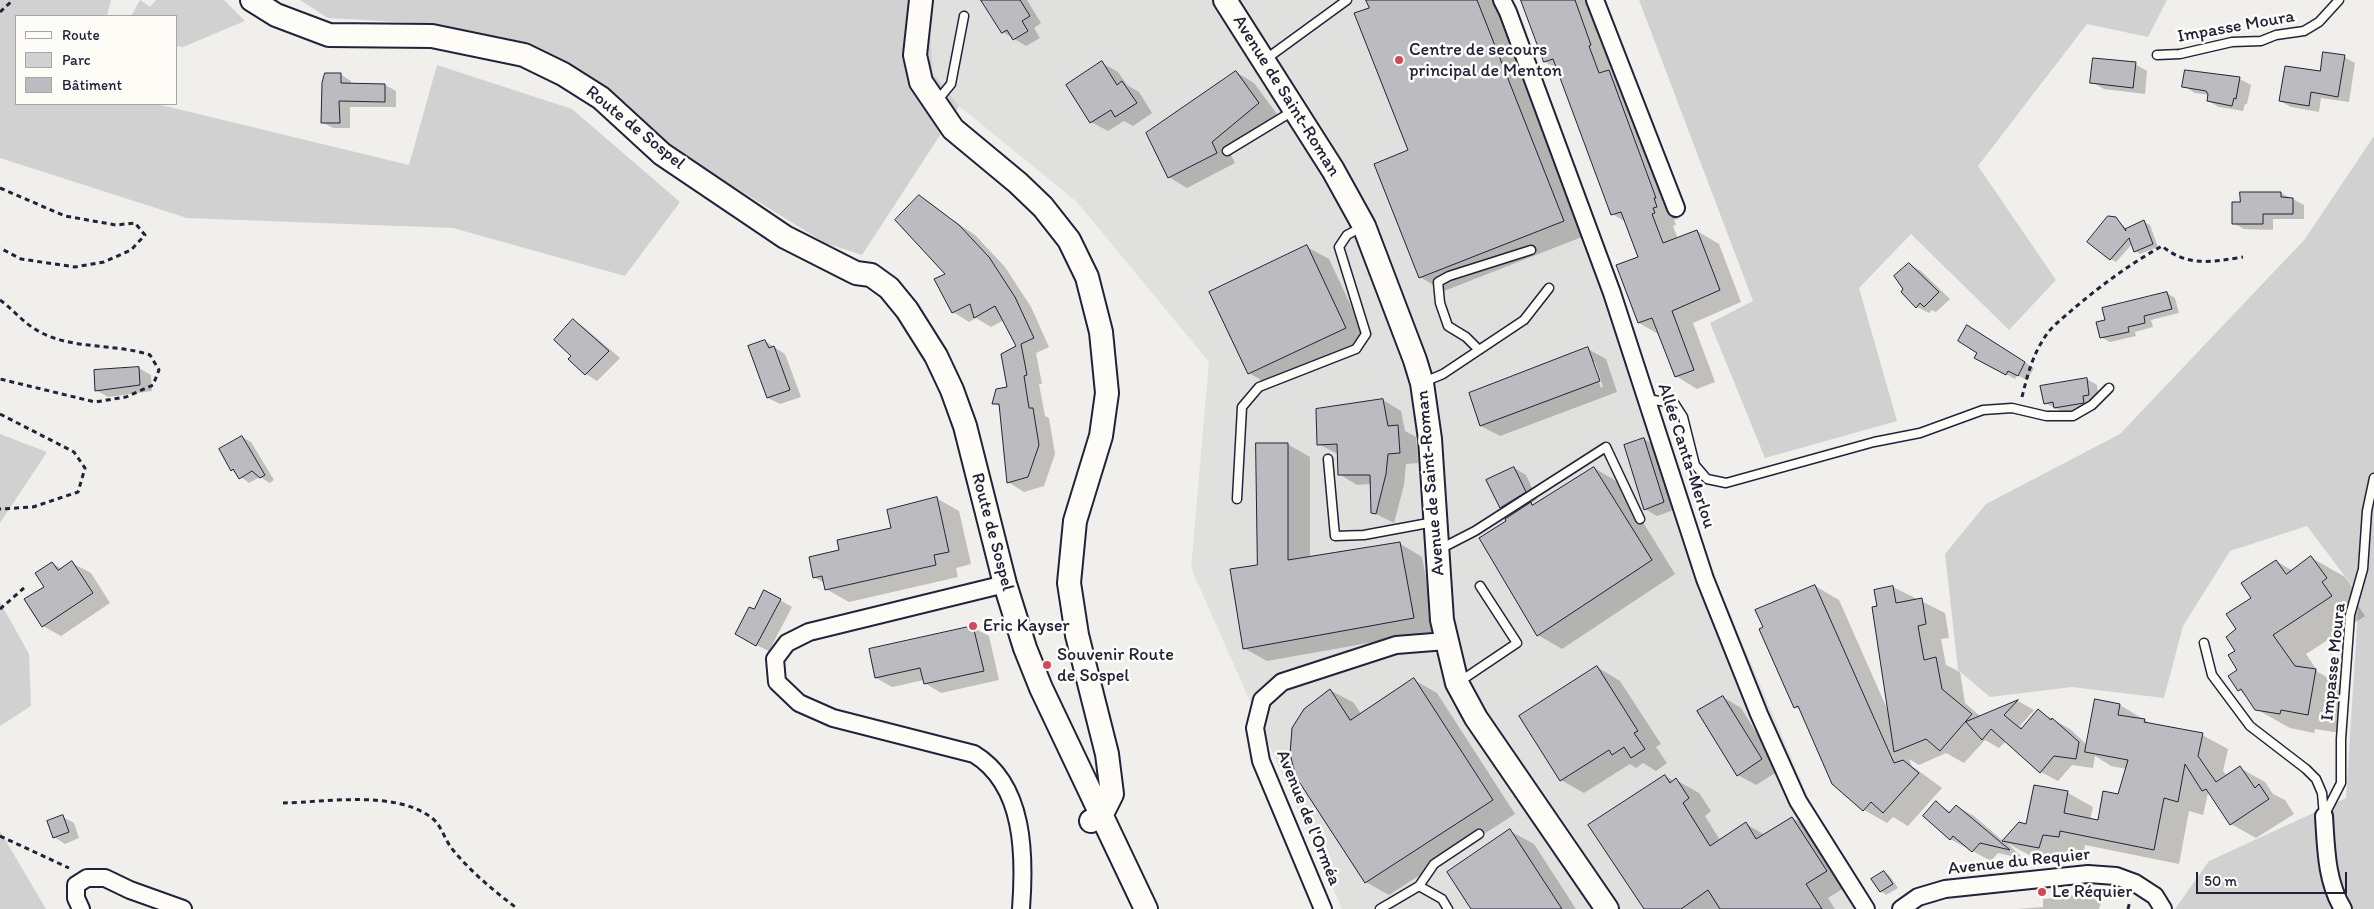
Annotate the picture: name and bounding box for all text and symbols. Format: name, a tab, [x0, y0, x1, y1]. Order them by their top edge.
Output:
street label: Impasse Moura	[2176, 6, 2296, 48]
street label: Avenue de Saint-Roman	[1228, 11, 1344, 181]
legend	[15, 15, 178, 105]
text: Route	[62, 26, 100, 44]
place label: Centre de secours principal de Menton	[1409, 39, 1562, 82]
text: Parc	[62, 51, 91, 69]
marker: Centre de secours principal de Menton	[1393, 54, 1405, 66]
text: Bâtiment	[62, 76, 122, 94]
street label: Route de Sospel	[581, 81, 689, 175]
street label: Allée Canta-Merlou	[1652, 381, 1720, 531]
street label: Avenue de Saint-Roman	[1412, 389, 1450, 577]
street label: Route de Sospel	[966, 470, 1018, 594]
street label: Impasse Moura	[2317, 602, 2351, 722]
place label: Eric Kayser	[983, 615, 1070, 637]
marker: Eric Kayser	[967, 620, 979, 632]
place label: Souvenir Route de Sospel	[1057, 644, 1174, 686]
marker: Souvenir Route de Sospel	[1041, 659, 1053, 671]
street label: Avenue de l'Orméa	[1271, 747, 1345, 889]
street label: Avenue du Requier	[1947, 844, 2091, 880]
scale bar	[2199, 862, 2350, 894]
text: 50 m	[2204, 872, 2237, 890]
place label: Le Réquier	[2052, 881, 2132, 903]
marker: Le Réquier	[2036, 886, 2048, 898]

